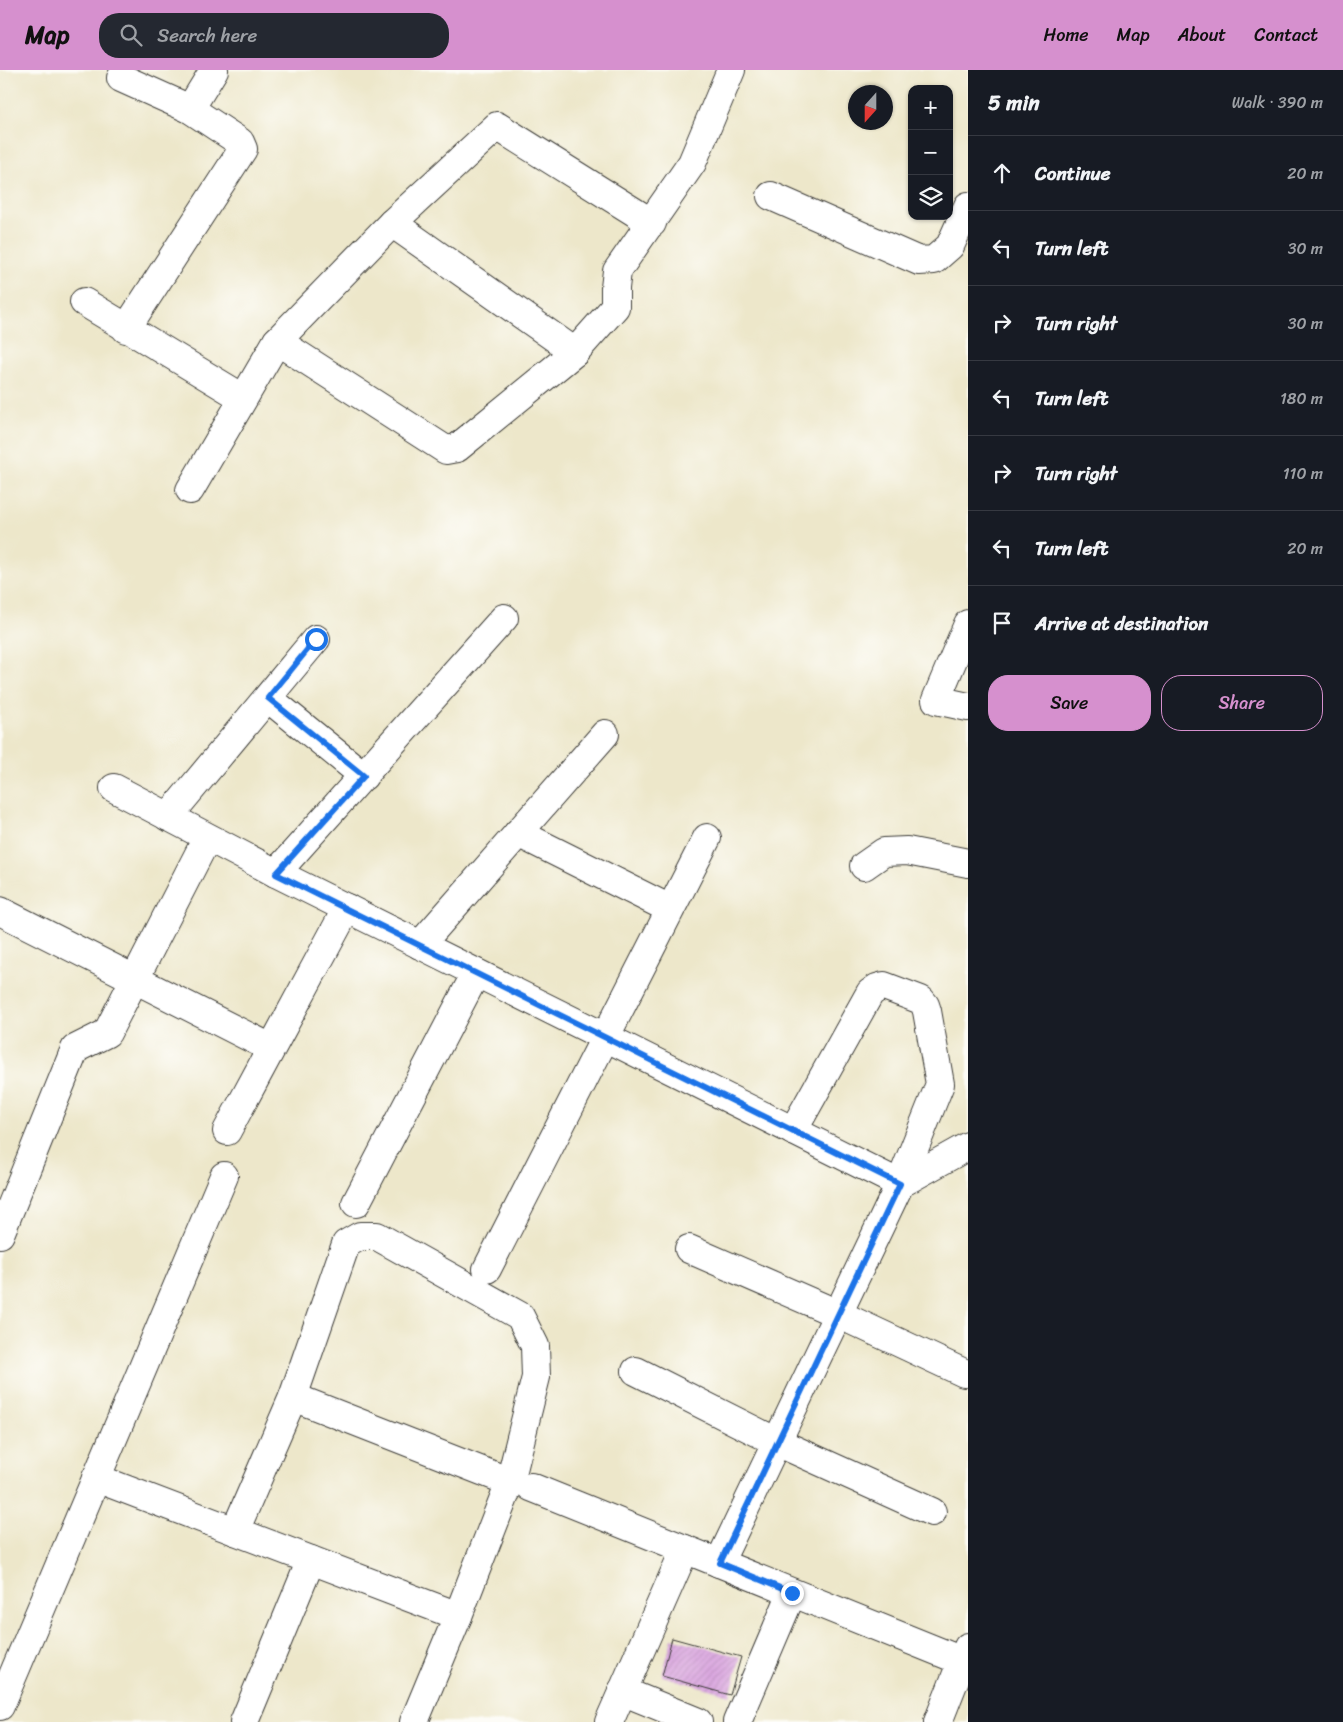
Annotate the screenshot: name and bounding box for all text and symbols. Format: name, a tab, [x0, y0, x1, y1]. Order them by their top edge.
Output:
search box	[99, 13, 449, 58]
text: Map	[25, 14, 69, 56]
text: Search here	[157, 19, 257, 52]
text: Home	[1044, 19, 1089, 51]
text: Map	[1117, 19, 1150, 51]
text: About	[1178, 19, 1226, 51]
text: Contact	[1254, 19, 1318, 51]
icon: search	[117, 21, 145, 49]
text: 5 min	[988, 84, 1040, 122]
north arrow	[848, 85, 893, 130]
map controls	[908, 85, 953, 220]
button: +	[908, 85, 953, 130]
text: Walk · 390 m	[1232, 88, 1323, 117]
button: −	[908, 130, 953, 175]
text: Continue	[1035, 157, 1111, 190]
icon: ahead	[988, 159, 1016, 187]
text: 20 m	[1287, 159, 1323, 188]
button: layers	[908, 175, 953, 220]
text: Turn left	[1035, 232, 1108, 265]
icon: left	[988, 234, 1016, 262]
text: 30 m	[1288, 234, 1323, 263]
text: Turn right	[1035, 307, 1117, 340]
icon: right	[988, 309, 1016, 337]
text: 30 m	[1288, 309, 1323, 338]
text: Turn left	[1035, 382, 1108, 415]
icon: left	[988, 384, 1016, 412]
text: 180 m	[1280, 384, 1323, 413]
text: Turn right	[1035, 457, 1117, 490]
icon: right	[988, 459, 1016, 487]
text: 110 m	[1283, 459, 1323, 488]
text: Turn left	[1035, 532, 1108, 565]
icon: left	[988, 534, 1016, 562]
text: 20 m	[1287, 534, 1323, 563]
text: Arrive at destination	[1035, 607, 1208, 640]
icon: arrive	[988, 609, 1016, 637]
route start	[305, 628, 328, 651]
button: Save	[988, 675, 1151, 731]
button: Share	[1161, 675, 1323, 731]
route end	[781, 1582, 804, 1605]

